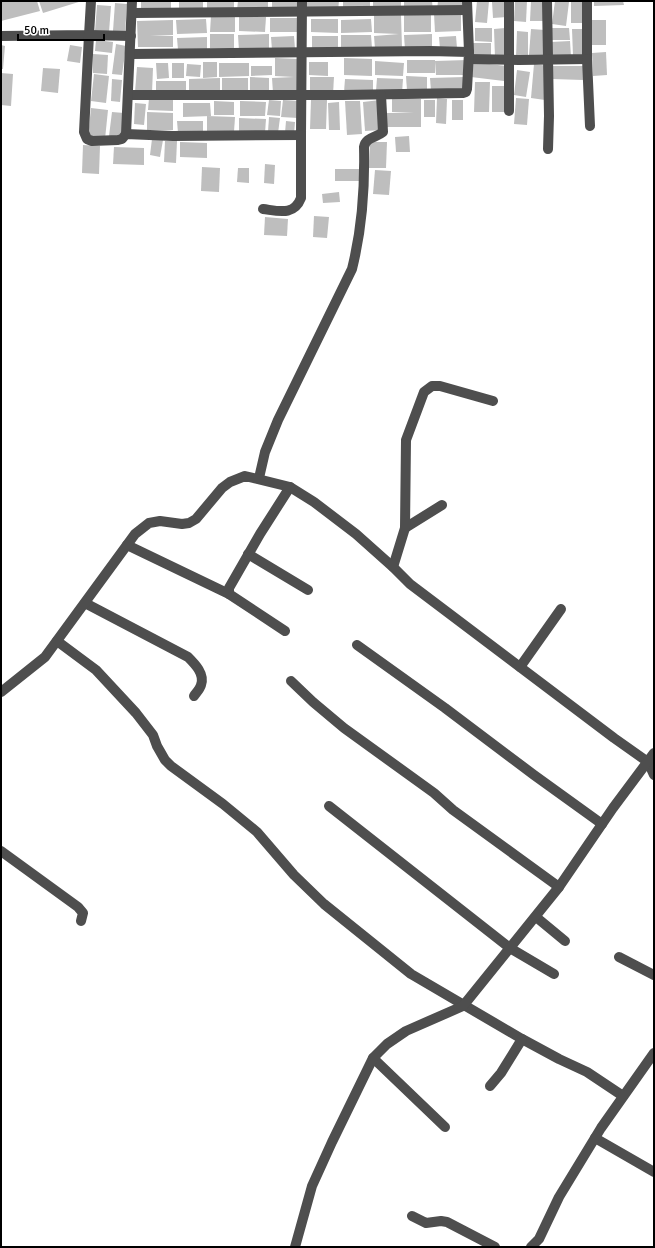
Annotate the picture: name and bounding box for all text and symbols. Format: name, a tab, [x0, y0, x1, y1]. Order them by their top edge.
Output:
scale bar	[18, 16, 104, 42]
text: 50 m	[24, 23, 49, 38]

